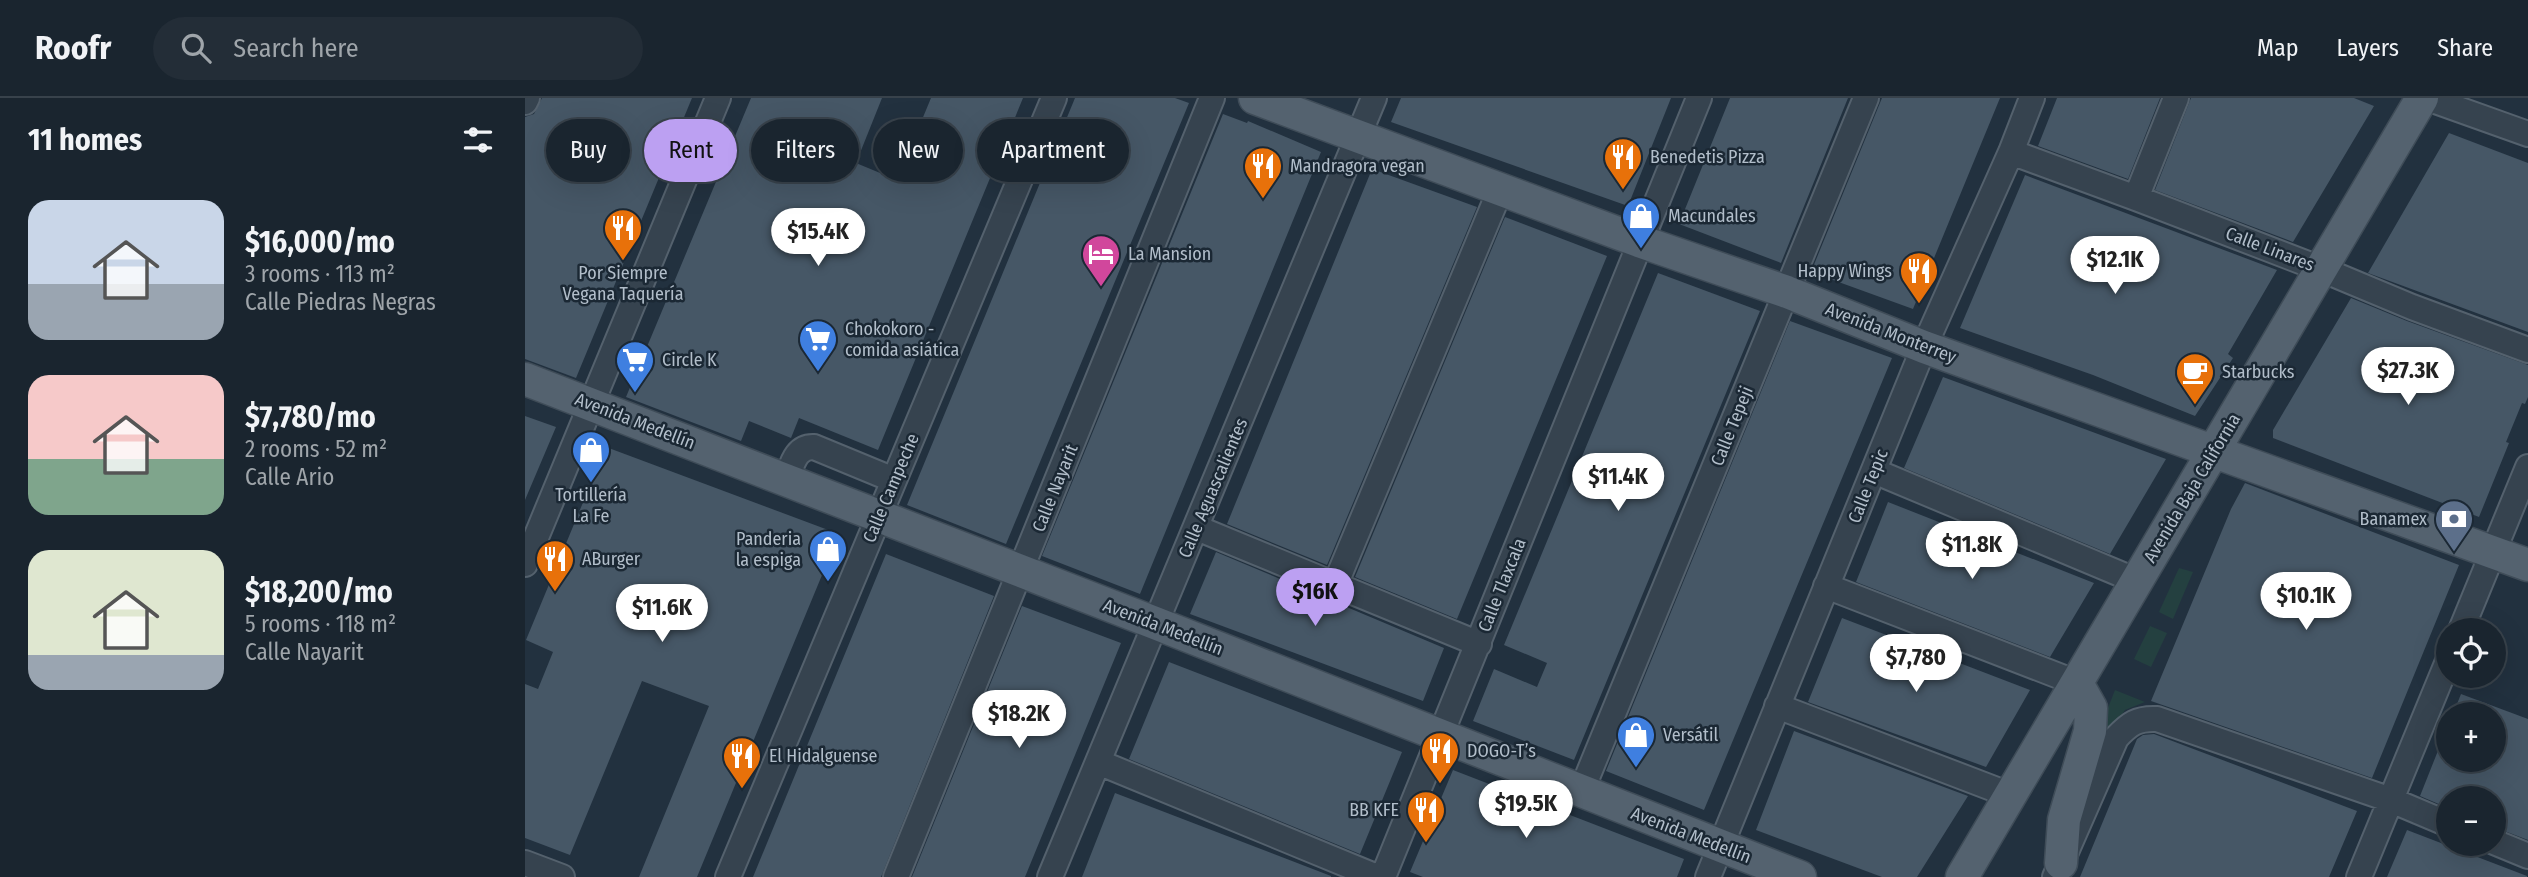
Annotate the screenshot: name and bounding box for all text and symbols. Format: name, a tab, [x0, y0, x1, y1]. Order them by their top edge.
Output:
search box	[153, 17, 643, 80]
text: Roofr	[35, 28, 111, 68]
icon: search	[177, 29, 215, 67]
text: Search here	[233, 33, 359, 64]
text: Map	[2257, 34, 2299, 62]
text: Layers	[2337, 34, 2399, 62]
text: Share	[2437, 34, 2493, 62]
chip: Buy	[546, 119, 630, 182]
chip: Rent	[644, 119, 737, 182]
chip: Filters	[751, 119, 859, 182]
chip: New	[873, 119, 963, 182]
chip: Apartment	[977, 119, 1129, 182]
icon: filters	[459, 121, 497, 159]
text: 11 homes	[28, 122, 142, 158]
restaurant icon: Benedetis Pizza	[1602, 136, 1644, 191]
restaurant icon: Mandragora vegan	[1242, 145, 1284, 200]
place label: Benedetis Pizza	[1650, 146, 1765, 168]
place label: Mandragora vegan	[1290, 155, 1425, 177]
shop icon: Macundales	[1620, 195, 1662, 250]
place label: Macundales	[1668, 205, 1756, 227]
restaurant icon: Por Siempre Vegana Taquería	[602, 207, 644, 262]
pin: $15.4K	[761, 208, 875, 268]
text: $15.4K	[787, 217, 849, 245]
street label: Calle Linares	[2223, 222, 2318, 276]
text: $16,000/mo	[245, 224, 395, 260]
icon: home	[84, 228, 168, 312]
hotel icon: La Mansion	[1080, 233, 1122, 288]
pin: $12.1K	[2058, 236, 2172, 296]
place label: La Mansion	[1128, 243, 1211, 265]
text: $12.1K	[2086, 245, 2144, 273]
restaurant icon: Happy Wings	[1898, 250, 1940, 305]
text: 3 rooms · 113 m²	[245, 260, 395, 288]
place label: Happy Wings	[1797, 260, 1892, 282]
place label: Por Siempre Vegana Taquería	[563, 262, 684, 305]
text: Calle Piedras Negras	[245, 288, 436, 316]
street label: Avenida Monterrey	[1823, 298, 1959, 368]
supermarket icon: Chokokoro - comida asiática	[797, 318, 839, 373]
place label: Chokokoro - comida asiática	[845, 318, 960, 361]
supermarket icon: Circle K	[614, 339, 656, 394]
pin: $27.3K	[2351, 348, 2465, 407]
place label: Circle K	[662, 349, 717, 371]
cafe icon: Starbucks	[2174, 351, 2216, 406]
text: $27.3K	[2377, 356, 2439, 384]
place label: Starbucks	[2222, 361, 2295, 383]
street label: Calle Tepeji	[1706, 383, 1758, 469]
street label: Avenida Medellín	[572, 388, 698, 454]
text: $7,780/mo	[245, 399, 376, 435]
icon: home	[84, 403, 168, 487]
street label: Avenida Baja California	[2139, 409, 2245, 566]
street label: Calle Aguascalientes	[1174, 415, 1252, 561]
shop icon: Tortillería La Fe	[570, 429, 612, 484]
street label: Calle Campeche	[858, 430, 924, 546]
text: 2 rooms · 52 m²	[245, 435, 387, 463]
street label: Calle Nayarit	[1027, 441, 1083, 535]
street label: Calle Tepic	[1843, 445, 1893, 526]
pin: $11.4K	[1561, 454, 1675, 513]
text: $11.4K	[1588, 462, 1648, 490]
text: Calle Ario	[245, 463, 334, 491]
place label: Tortillería La Fe	[555, 484, 627, 527]
bank icon: Banamex	[2433, 498, 2475, 553]
place label: Banamex	[2360, 508, 2427, 530]
pin: $11.8K	[1915, 522, 2029, 581]
place label: Panderia la espiga	[736, 528, 801, 571]
shop icon: Panderia la espiga	[807, 528, 849, 583]
text: $11.8K	[1942, 530, 2002, 558]
street label: Calle Tlaxcala	[1473, 535, 1531, 635]
restaurant icon: ABurger	[534, 538, 576, 593]
place label: ABurger	[582, 548, 641, 570]
pin: $16K	[1274, 568, 1356, 628]
pin: $10.1K	[2249, 573, 2363, 632]
text: $18,200/mo	[245, 574, 393, 610]
text: $16K	[1292, 577, 1338, 605]
icon: home	[84, 578, 168, 662]
text: $10.1K	[2277, 581, 2335, 609]
pin: $11.6K	[605, 584, 719, 644]
text: $11.6K	[632, 593, 692, 621]
street label: Avenida Medellín	[1100, 594, 1226, 660]
text: 5 rooms · 118 m²	[245, 610, 396, 638]
map controls	[2436, 618, 2506, 856]
button: locate	[2436, 618, 2506, 688]
pin: $7,780	[1859, 634, 1973, 694]
text: Calle Nayarit	[245, 638, 364, 666]
text: $7,780	[1886, 643, 1946, 671]
pin: $18.2K	[962, 690, 1076, 750]
text: $18.2K	[988, 699, 1050, 727]
button: +	[2436, 702, 2506, 772]
shop icon: Versátil	[1615, 714, 1657, 769]
place label: Versátil	[1663, 724, 1718, 746]
restaurant icon: DOGO-T’s	[1419, 730, 1461, 785]
restaurant icon: El Hidalguense	[721, 735, 763, 790]
place label: DOGO-T’s	[1467, 740, 1536, 762]
place label: El Hidalguense	[769, 745, 878, 767]
pin: $19.5K	[1469, 780, 1583, 840]
button: −	[2436, 786, 2506, 856]
restaurant icon: BB KFE	[1405, 789, 1447, 844]
text: $19.5K	[1495, 789, 1557, 817]
place label: BB KFE	[1349, 799, 1399, 821]
street label: Avenida Medellín	[1628, 802, 1754, 868]

